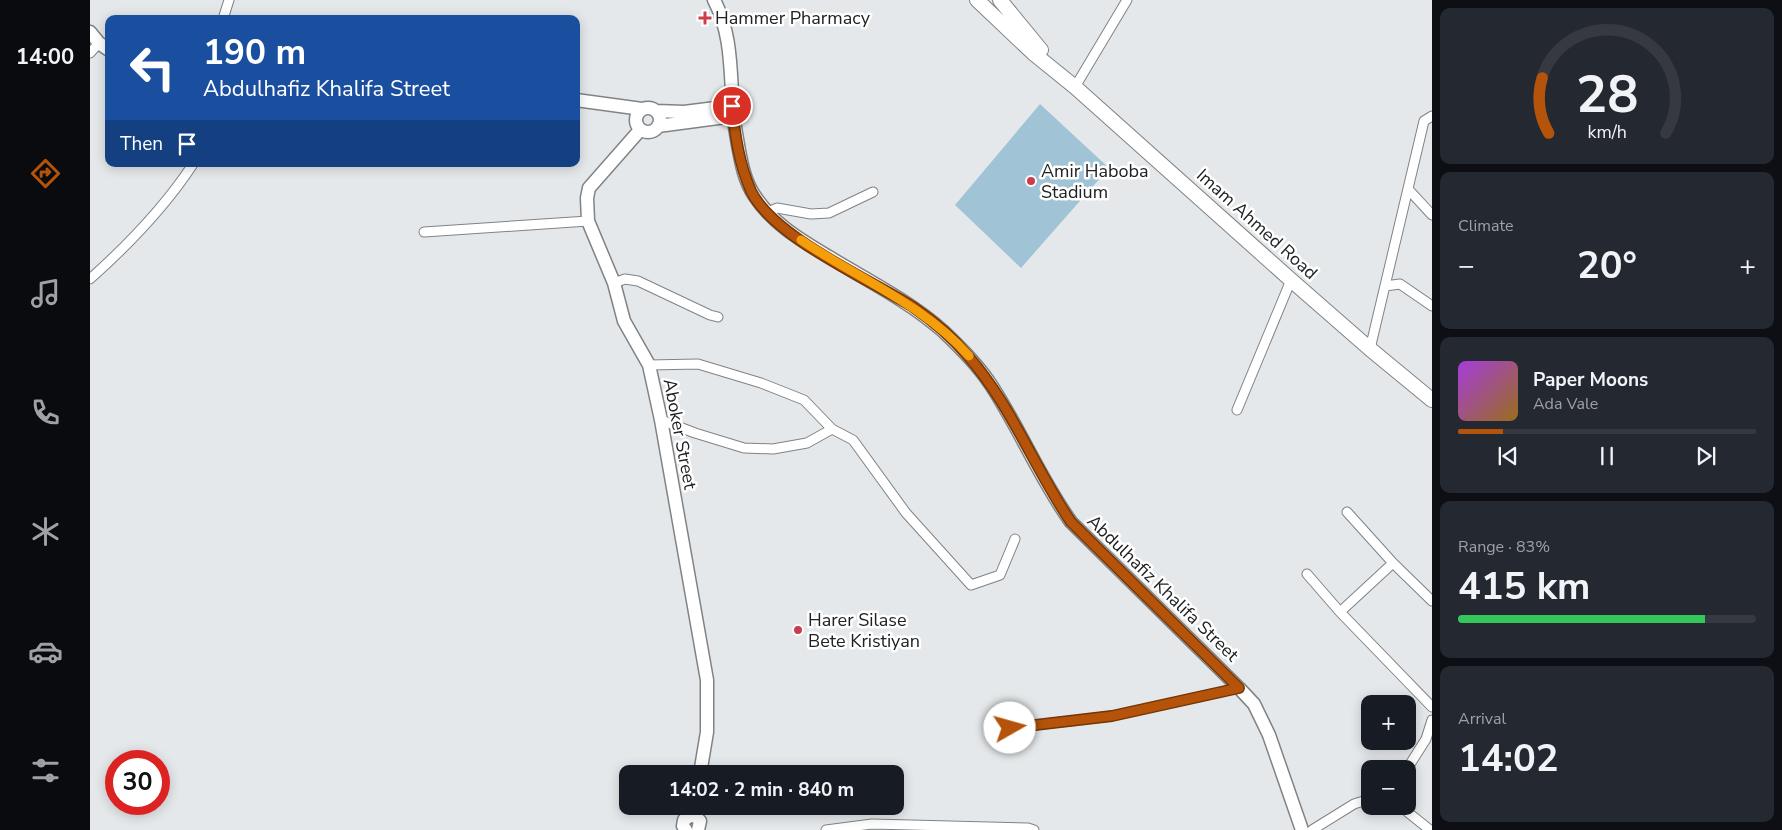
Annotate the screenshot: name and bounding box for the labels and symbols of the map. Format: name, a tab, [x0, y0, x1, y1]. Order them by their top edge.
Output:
place label: Hammer Pharmacy	[715, 6, 871, 30]
marker: Hammer Pharmacy	[699, 12, 711, 24]
pin	[711, 85, 753, 127]
place label: Amir Haboba Stadium	[1041, 159, 1149, 204]
street label: Imam Ahmed Road	[1191, 163, 1323, 285]
marker: Amir Haboba Stadium	[1025, 175, 1037, 187]
street label: Aboker Street	[658, 377, 703, 492]
street label: Abdulhafiz Khalifa Street	[1082, 509, 1244, 667]
place label: Harer Silase Bete Kristiyan	[808, 608, 920, 653]
marker: Harer Silase Bete Kristiyan	[792, 624, 804, 636]
position arrow	[983, 701, 1035, 753]
speed limit sign: 30	[105, 750, 170, 815]

